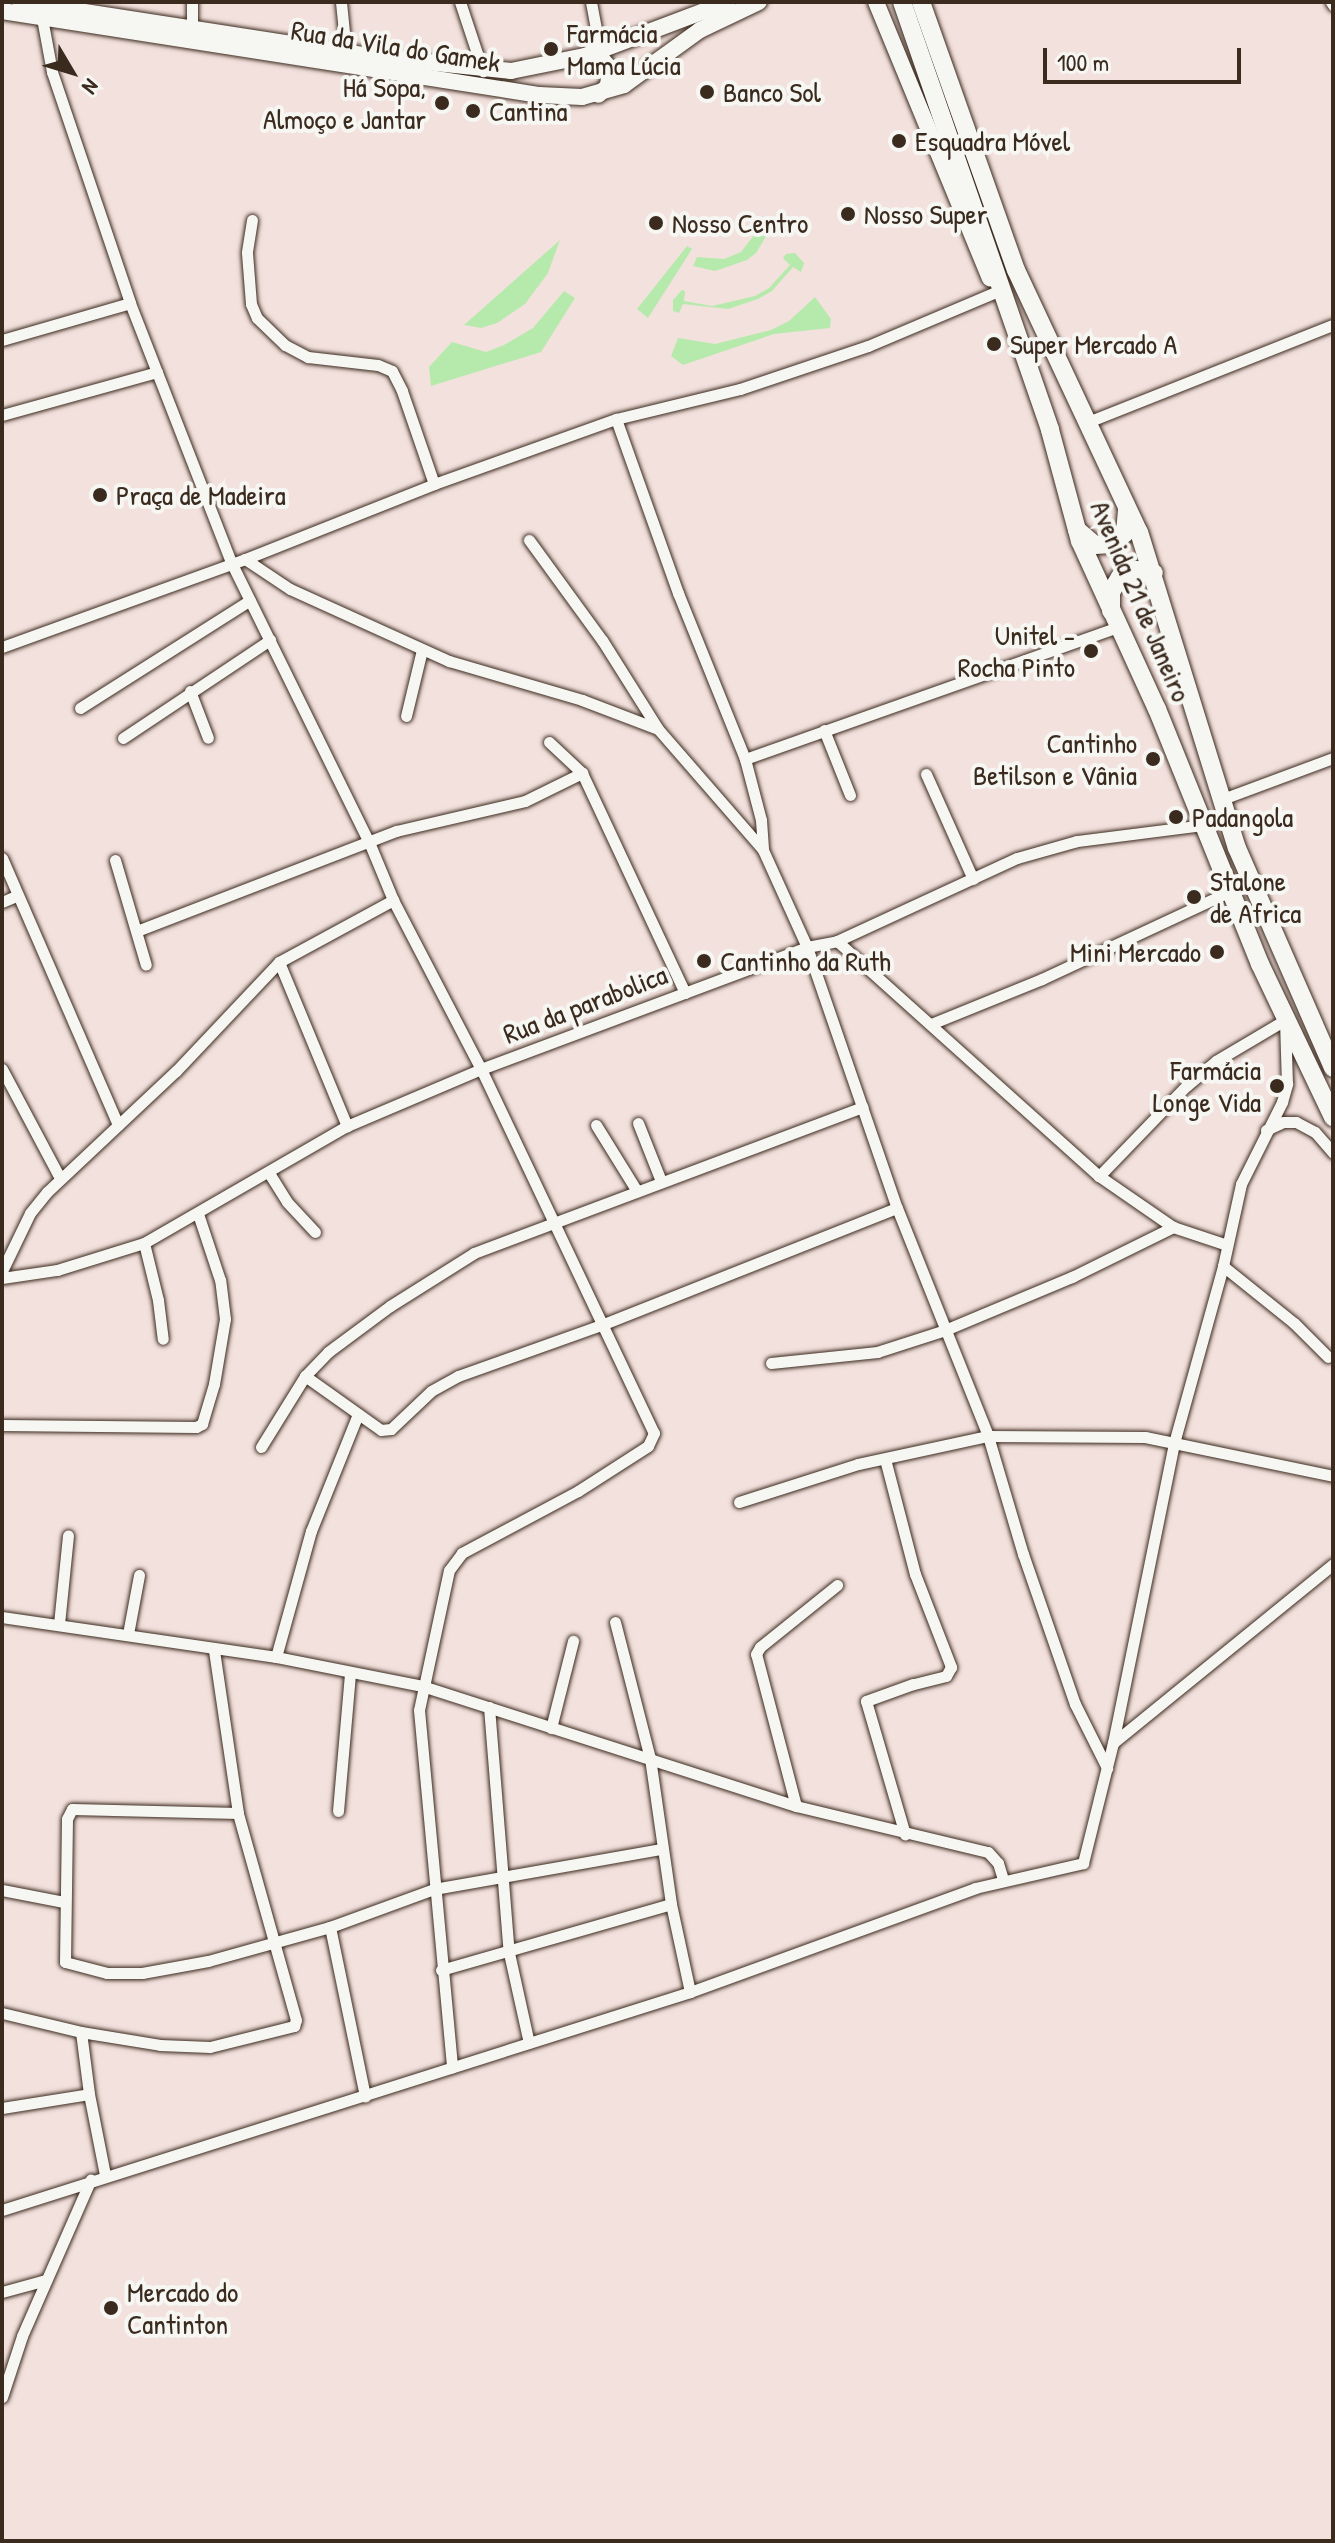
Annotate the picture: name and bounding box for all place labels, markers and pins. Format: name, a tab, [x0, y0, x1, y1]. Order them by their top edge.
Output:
place label: Farmácia Mama Lúcia	[567, 16, 681, 82]
marker: Farmácia Mama Lúcia	[542, 40, 560, 58]
place label: Há Sopa, Almoço e Jantar	[263, 70, 426, 136]
place label: Banco Sol	[723, 75, 821, 109]
marker: Banco Sol	[698, 83, 716, 101]
marker: Há Sopa, Almoço e Jantar	[433, 94, 451, 112]
place label: Cantina	[489, 94, 568, 128]
marker: Cantina	[464, 102, 482, 120]
place label: Esquadra Móvel	[915, 124, 1070, 158]
marker: Esquadra Móvel	[890, 132, 908, 150]
place label: Nosso Super	[864, 197, 987, 231]
marker: Nosso Super	[839, 205, 857, 223]
place label: Nosso Centro	[672, 206, 808, 240]
marker: Nosso Centro	[647, 214, 665, 232]
place label: Super Mercado A	[1010, 327, 1177, 361]
marker: Super Mercado A	[985, 335, 1003, 353]
place label: Praça de Madeira	[116, 478, 286, 512]
marker: Praça de Madeira	[91, 486, 109, 504]
place label: Unitel - Rocha Pinto	[958, 618, 1075, 684]
marker: Unitel - Rocha Pinto	[1082, 642, 1100, 660]
place label: Cantinho Betilson e Vânia	[973, 726, 1137, 792]
marker: Cantinho Betilson e Vânia	[1144, 750, 1162, 768]
place label: Padangola	[1192, 800, 1293, 834]
marker: Padangola	[1167, 808, 1185, 826]
place label: Stalone de Africa	[1210, 864, 1301, 930]
marker: Stalone de Africa	[1185, 888, 1203, 906]
place label: Mini Mercado	[1070, 935, 1201, 969]
marker: Mini Mercado	[1208, 943, 1226, 961]
place label: Cantinho da Ruth	[720, 944, 891, 978]
marker: Cantinho da Ruth	[695, 952, 713, 970]
place label: Farmácia Longe Vida	[1153, 1053, 1261, 1119]
marker: Farmácia Longe Vida	[1268, 1077, 1286, 1095]
place label: Mercado do Cantinton	[127, 2275, 238, 2341]
marker: Mercado do Cantinton	[102, 2299, 120, 2317]

